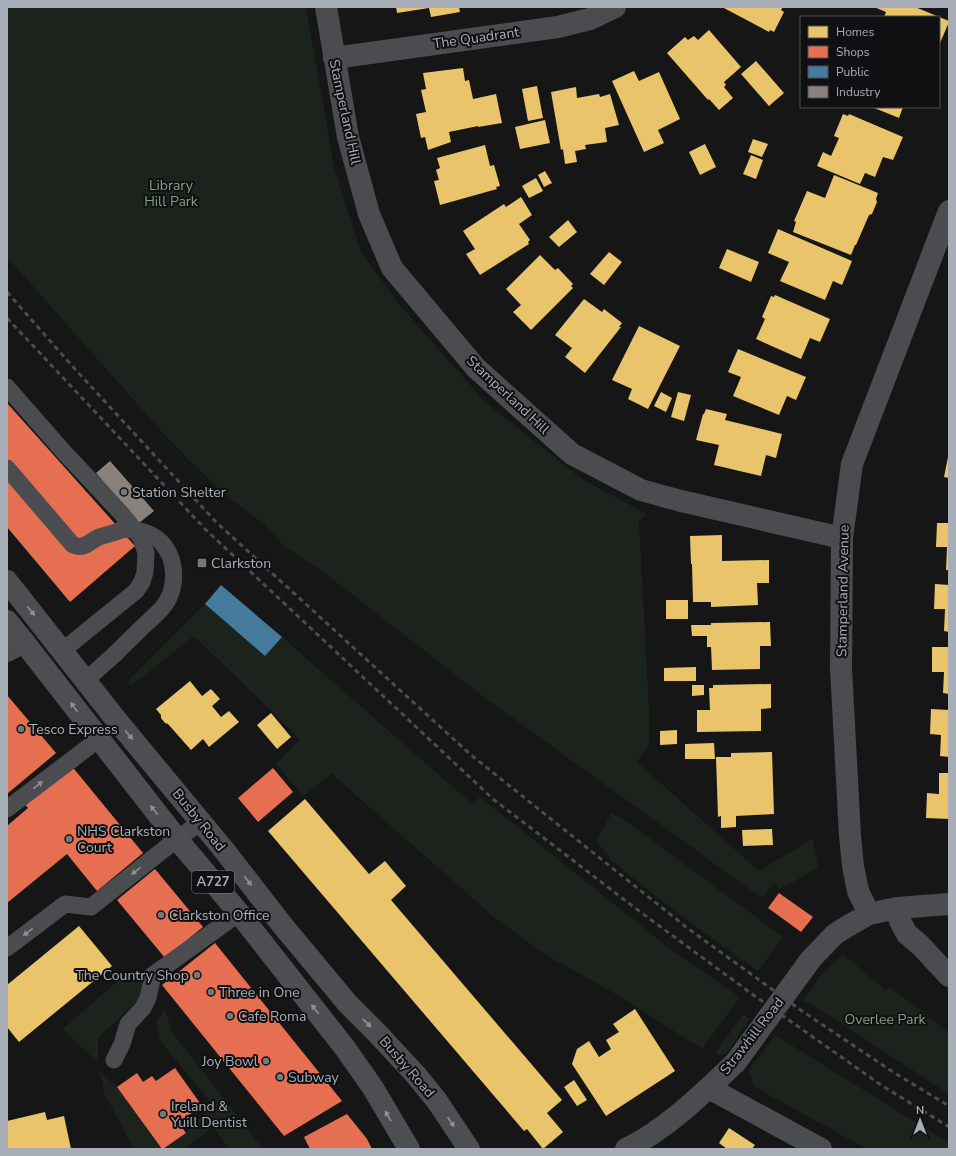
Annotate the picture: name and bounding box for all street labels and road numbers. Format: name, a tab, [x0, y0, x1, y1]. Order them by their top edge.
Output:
street label: The Quadrant	[432, 23, 520, 53]
street label: Stamperland Hill	[325, 58, 366, 167]
street label: Stamperland Hill	[462, 352, 554, 439]
street label: Stamperland Avenue	[832, 525, 854, 657]
street label: Busby Road	[168, 785, 230, 855]
road number: A727	[192, 871, 234, 893]
street label: Strawhill Road	[716, 993, 788, 1079]
street label: Busby Road	[375, 1032, 439, 1102]

